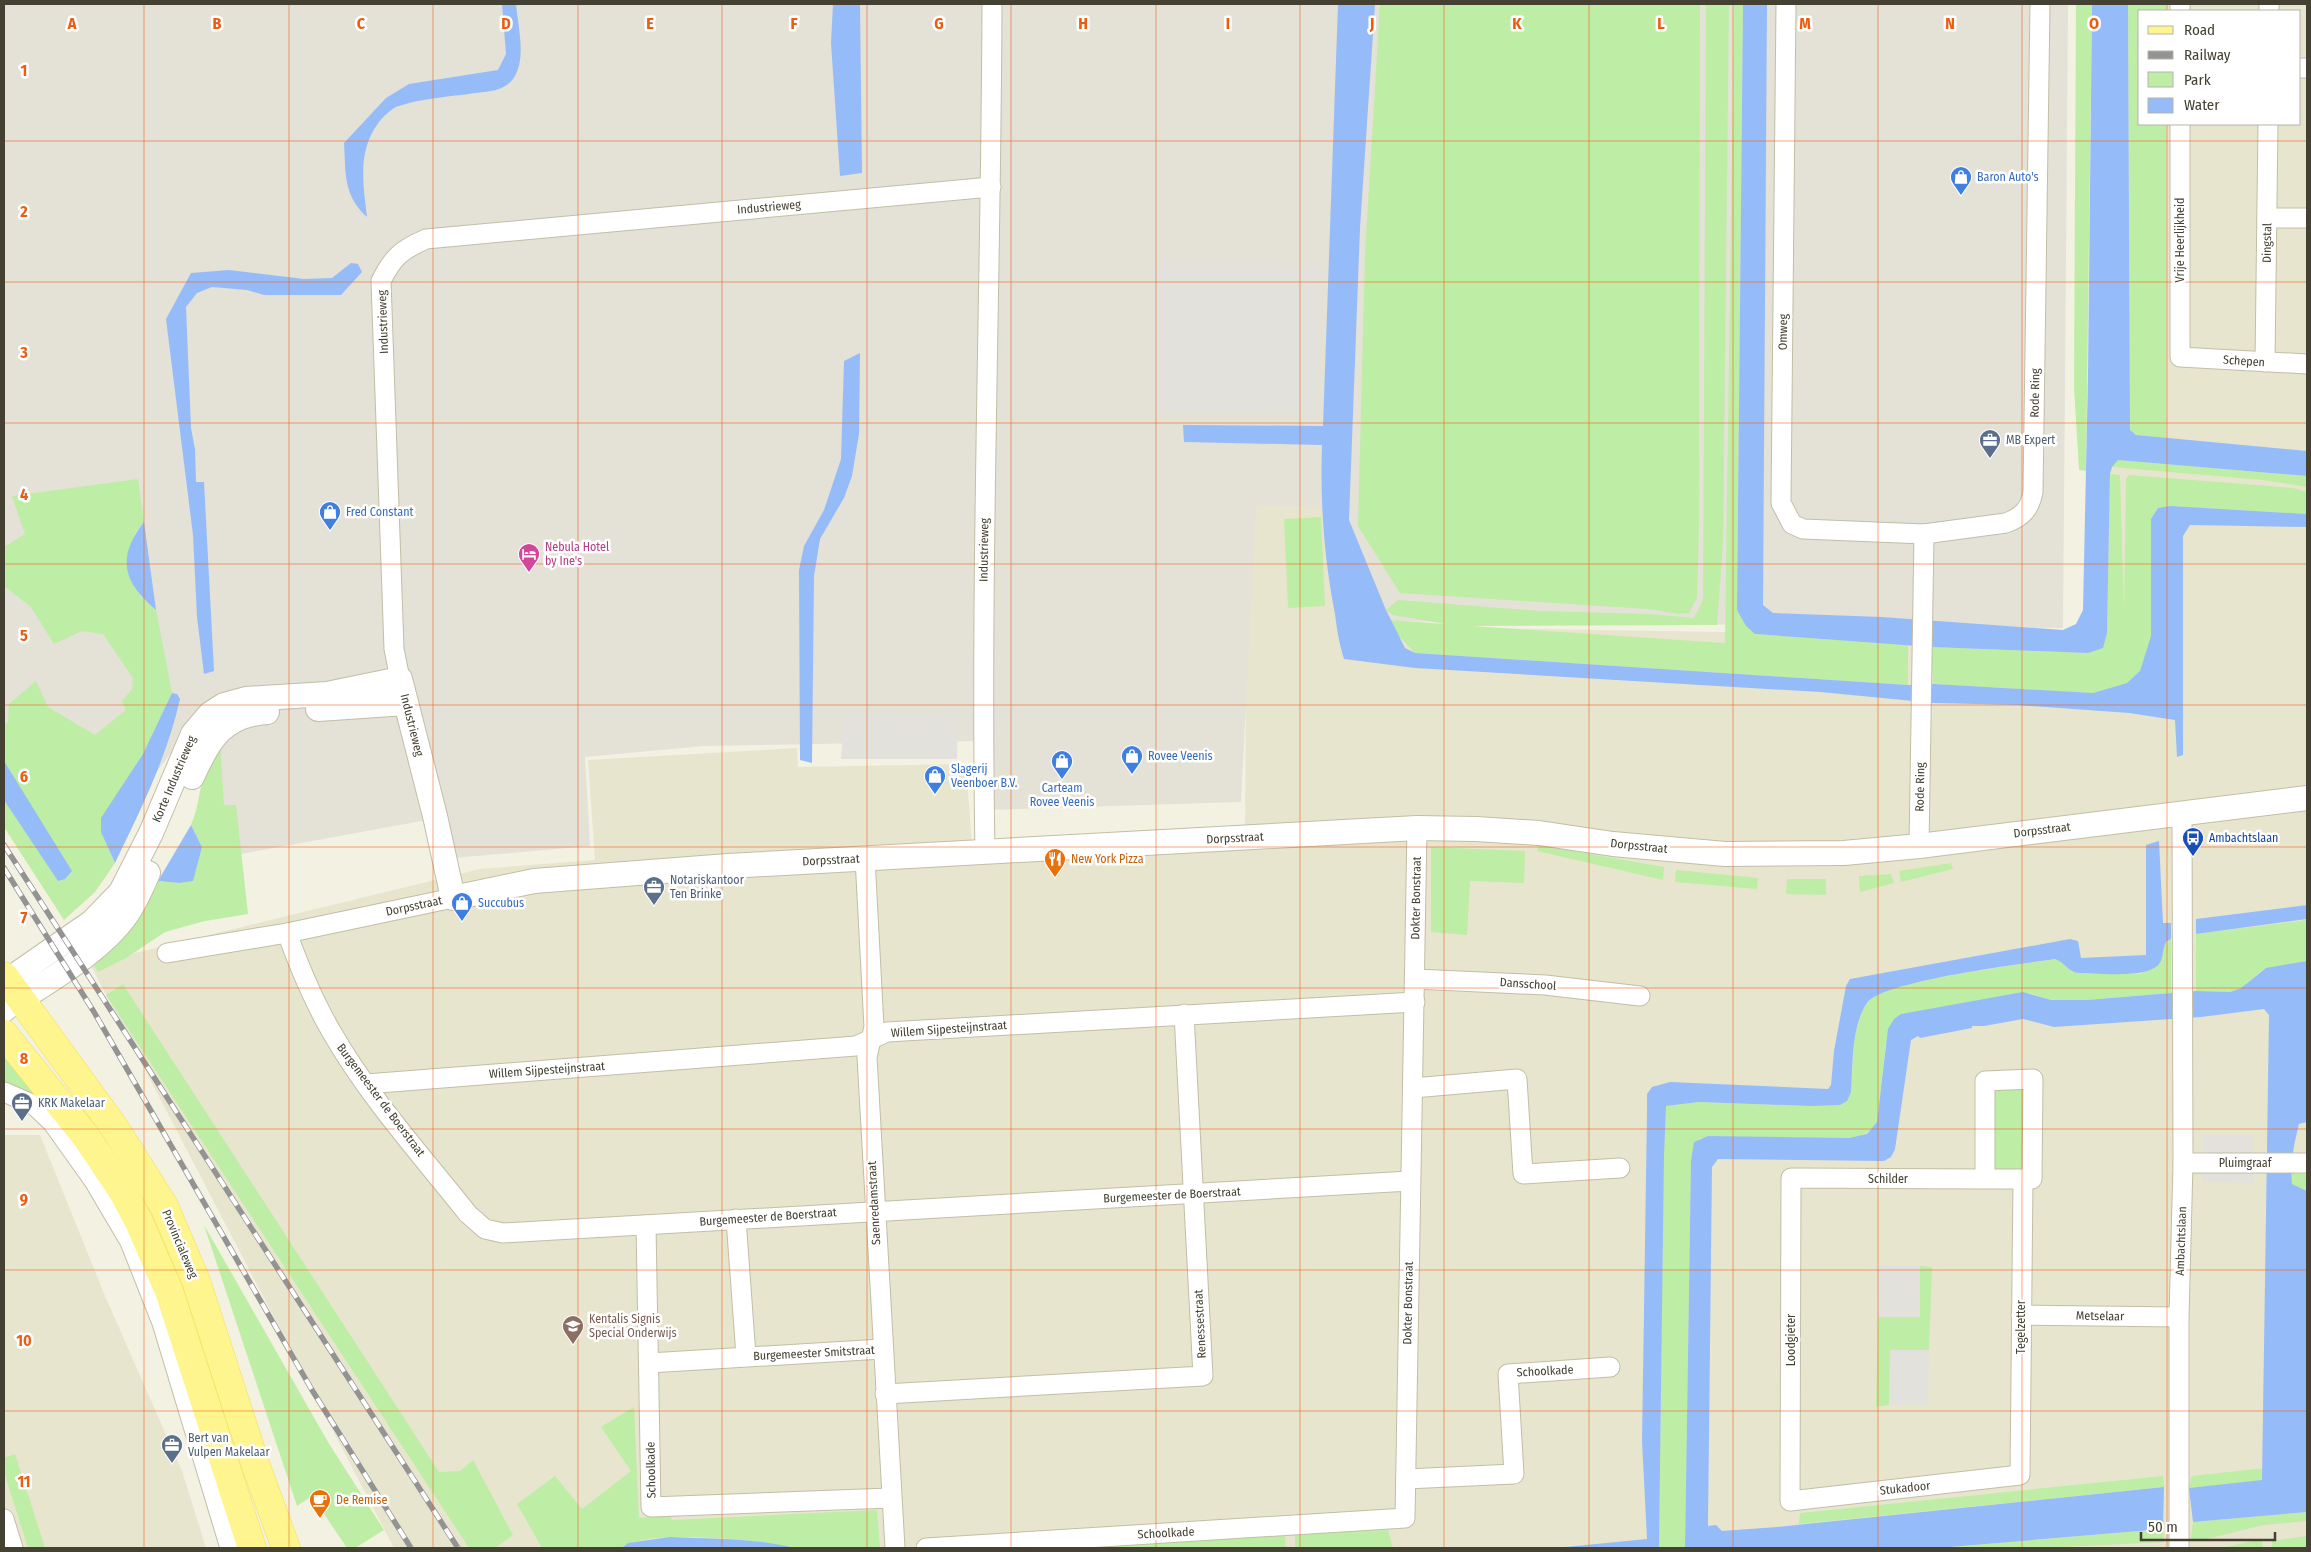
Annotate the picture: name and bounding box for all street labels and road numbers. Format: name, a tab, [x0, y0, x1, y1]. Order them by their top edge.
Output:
street label: Industrieweg	[737, 197, 802, 217]
street label: Vrije Heerlijkheid	[2173, 198, 2187, 282]
street label: Dingstal	[2260, 223, 2274, 263]
street label: Industrieweg	[375, 290, 391, 354]
street label: Omweg	[1776, 313, 1790, 350]
street label: Schepen	[2223, 353, 2265, 369]
street label: Rode Ring	[2028, 368, 2042, 418]
street label: Industrieweg	[976, 518, 992, 582]
street label: Industrieweg	[397, 692, 427, 758]
street label: Korte Industrieweg	[149, 733, 199, 825]
street label: Rode Ring	[1913, 762, 1927, 812]
street label: Dorpsstraat	[2013, 820, 2071, 840]
street label: Dorpsstraat	[1206, 830, 1264, 846]
street label: Dorpsstraat	[1610, 836, 1668, 856]
street label: Dorpsstraat	[802, 852, 860, 868]
street label: Dokter Bonstraat	[1408, 856, 1424, 940]
street label: Dorpsstraat	[384, 893, 444, 919]
street label: Dansschool	[1499, 975, 1557, 993]
street label: Willem Sijpesteijnstraat	[891, 1018, 1008, 1040]
street label: Burgemeester de Boerstraat	[334, 1041, 428, 1159]
street label: Willem Sijpesteijnstraat	[489, 1059, 606, 1081]
street label: Pluimgraaf	[2219, 1156, 2273, 1170]
street label: Saenredamstraat	[865, 1161, 883, 1245]
street label: Schilder	[1868, 1172, 1909, 1186]
street label: Burgemeester de Boerstraat	[1103, 1184, 1241, 1206]
street label: Burgemeester de Boerstraat	[699, 1205, 837, 1229]
street label: Ambachtslaan	[2173, 1206, 2189, 1276]
street label: Provincialeweg	[159, 1208, 201, 1281]
street label: Dokter Bonstraat	[1400, 1261, 1416, 1345]
street label: Renessestraat	[1191, 1289, 1209, 1359]
street label: Tegelzetter	[2014, 1299, 2028, 1354]
street label: Metselaar	[2076, 1309, 2125, 1323]
street label: Loodgieter	[1784, 1313, 1798, 1366]
street label: Burgemeester Smitstraat	[753, 1343, 875, 1363]
street label: Schoolkade	[1516, 1363, 1574, 1379]
street label: Schoolkade	[644, 1441, 658, 1499]
street label: Stukadoor	[1879, 1478, 1932, 1498]
street label: Schoolkade	[1137, 1525, 1195, 1541]

